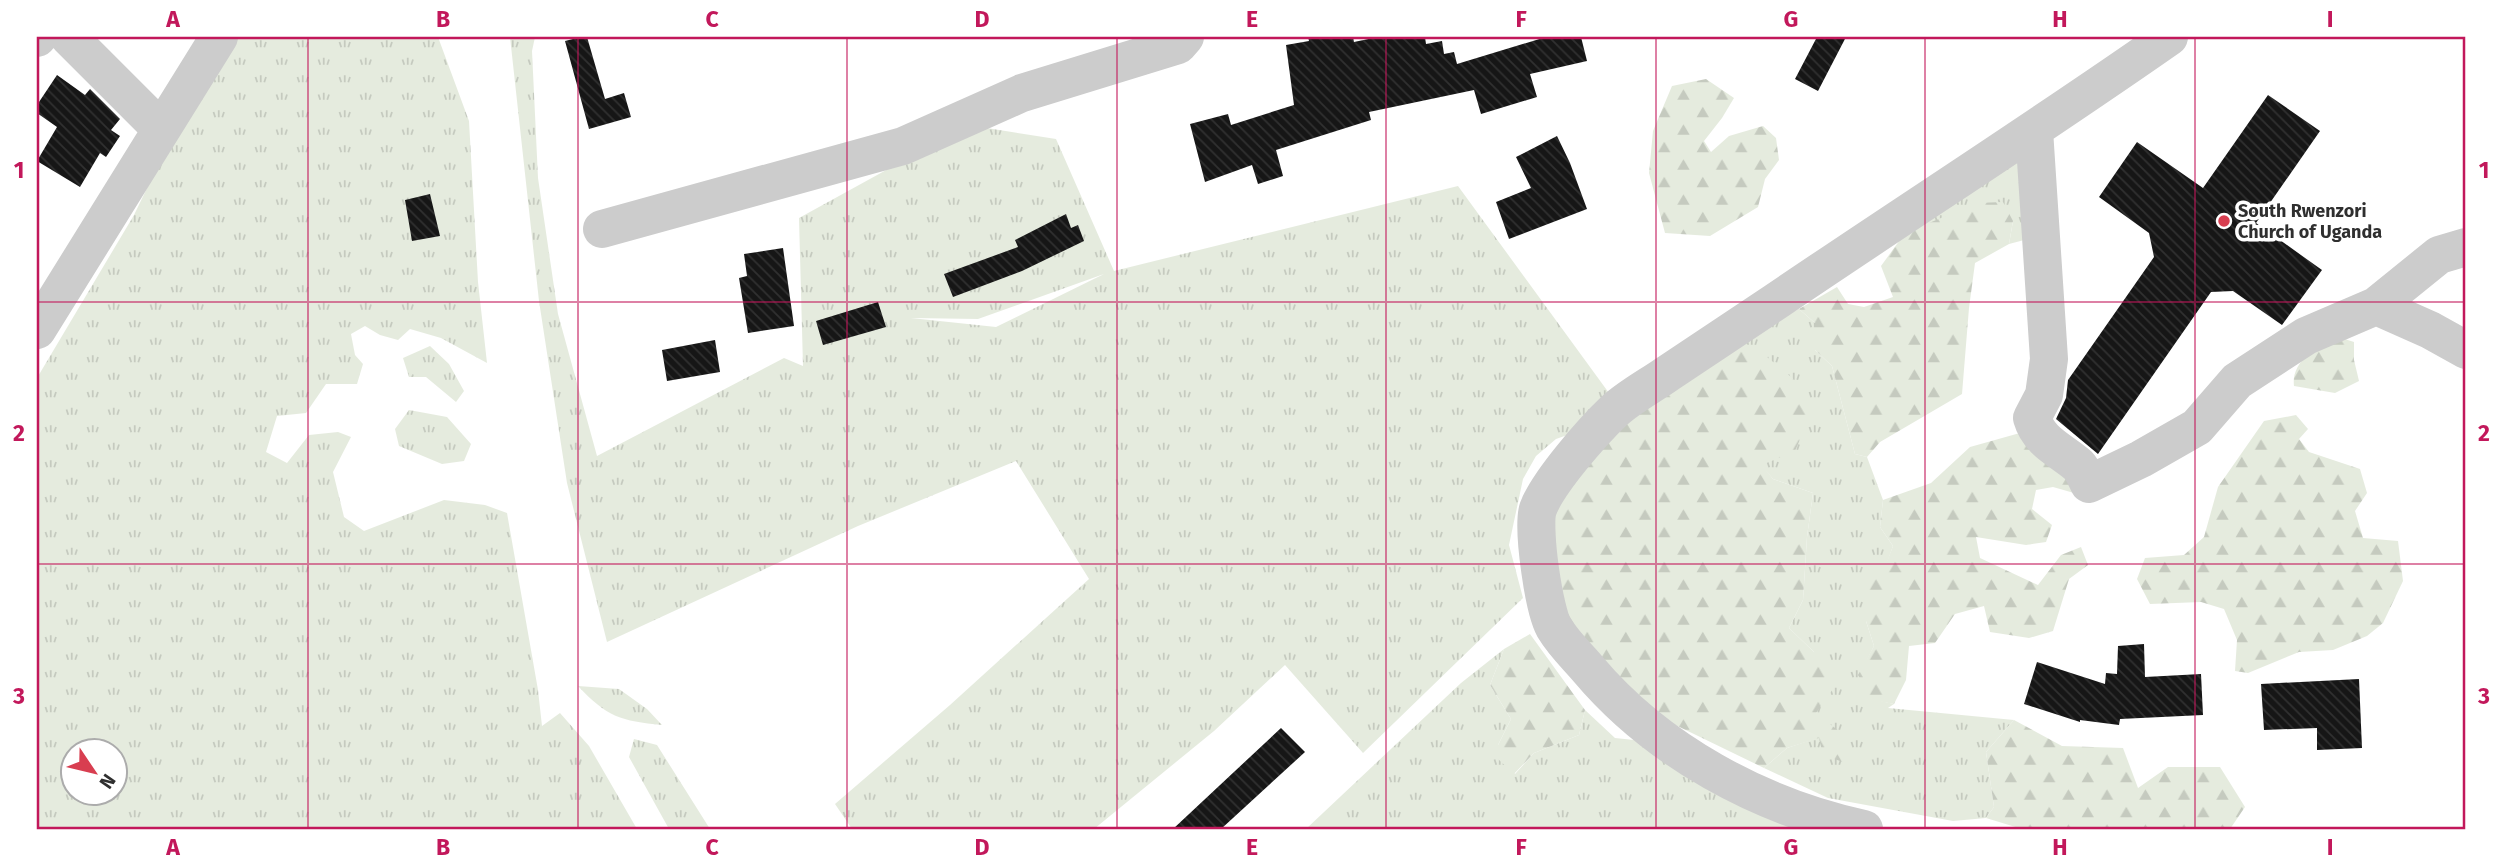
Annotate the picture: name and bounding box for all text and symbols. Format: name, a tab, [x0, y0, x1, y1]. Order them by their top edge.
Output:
text: A	[165, 5, 180, 33]
text: B	[436, 5, 450, 33]
text: C	[705, 5, 719, 33]
text: D	[975, 5, 990, 33]
text: E	[1246, 5, 1258, 33]
text: F	[1515, 5, 1527, 33]
text: G	[1784, 5, 1798, 33]
text: H	[2052, 5, 2068, 33]
text: I	[2327, 5, 2333, 33]
text: 1	[14, 156, 24, 184]
text: 1	[2479, 156, 2489, 184]
place label: South Rwenzori Church of Uganda	[2238, 200, 2382, 243]
marker: South Rwenzori Church of Uganda	[2216, 213, 2232, 229]
text: 2	[13, 419, 25, 447]
text: 2	[2478, 419, 2490, 447]
text: 3	[12, 682, 25, 710]
text: 3	[2477, 682, 2490, 710]
north arrow	[60, 736, 130, 806]
text: N	[94, 770, 121, 793]
text: A	[165, 833, 180, 861]
text: B	[436, 833, 450, 861]
text: C	[705, 833, 719, 861]
text: D	[975, 833, 990, 861]
text: E	[1246, 833, 1258, 861]
text: F	[1515, 833, 1527, 861]
text: G	[1784, 833, 1798, 861]
text: H	[2052, 833, 2068, 861]
text: I	[2327, 833, 2333, 861]

